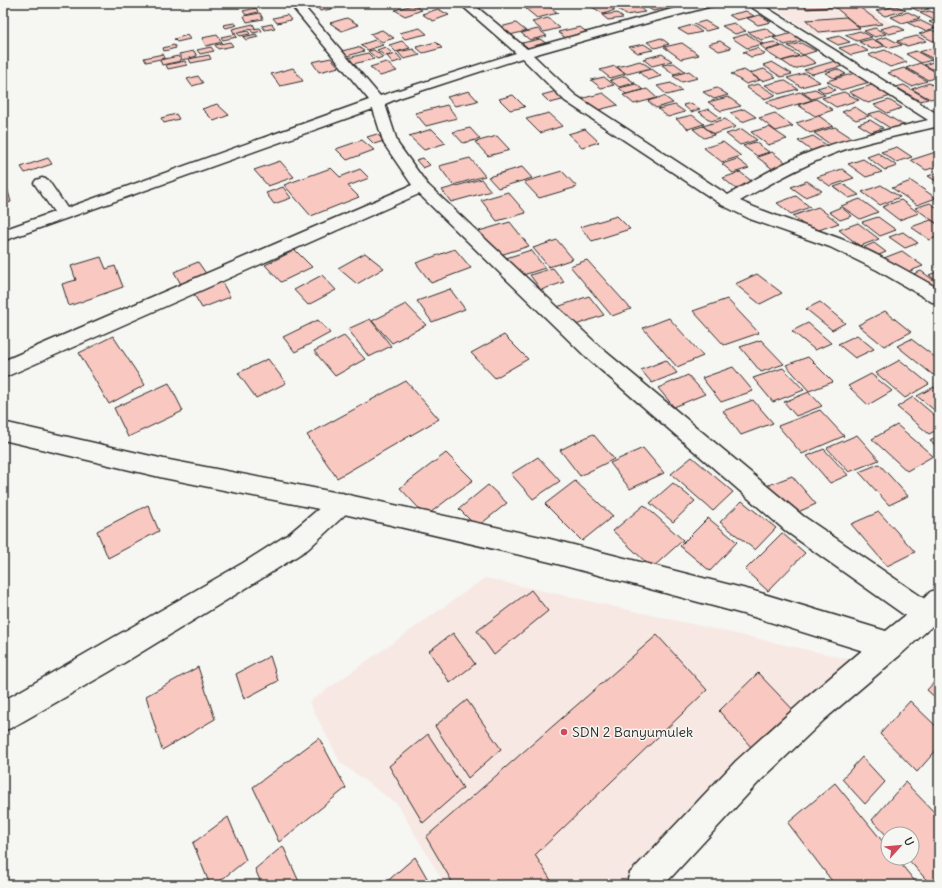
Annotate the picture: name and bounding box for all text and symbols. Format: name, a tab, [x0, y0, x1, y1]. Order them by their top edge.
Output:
place label: SDN 2 Banyumulek	[572, 723, 693, 741]
marker: SDN 2 Banyumulek	[559, 727, 569, 737]
north arrow	[880, 826, 920, 866]
text: U	[901, 835, 917, 848]

